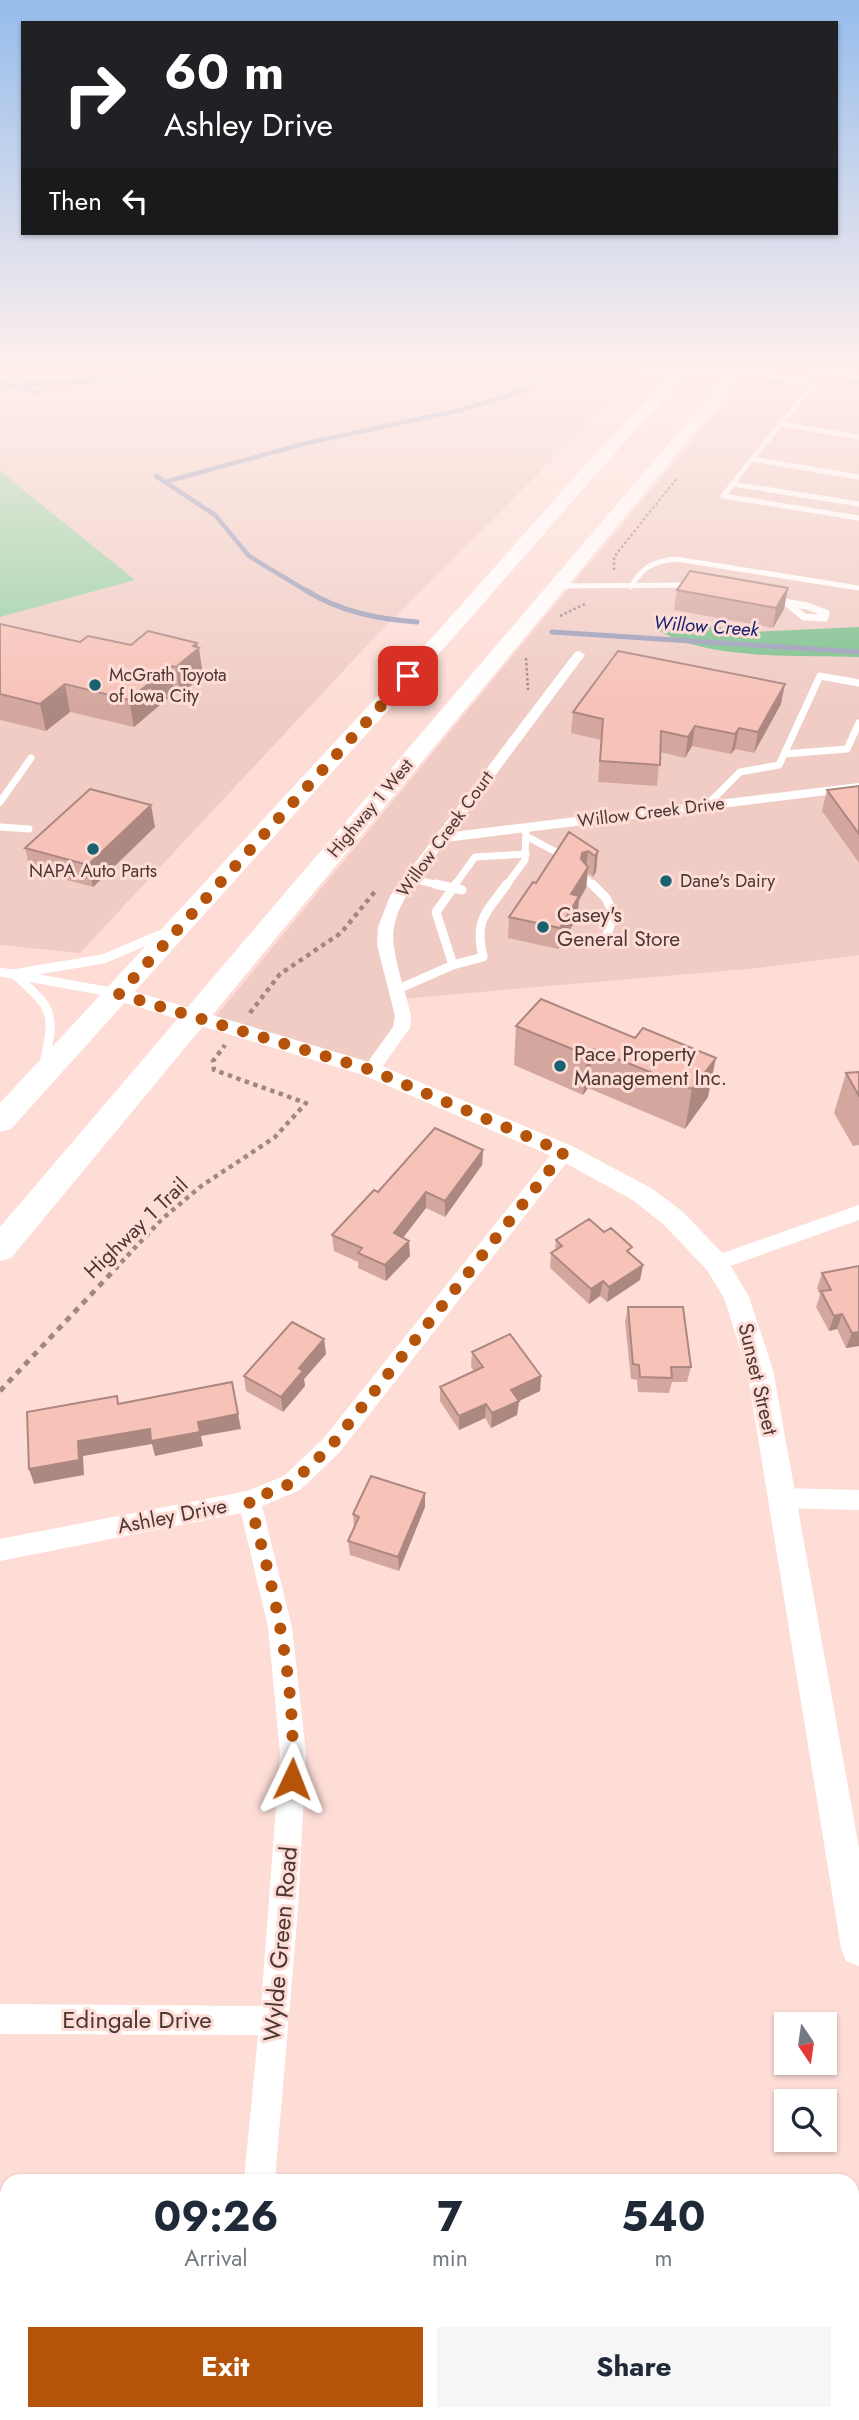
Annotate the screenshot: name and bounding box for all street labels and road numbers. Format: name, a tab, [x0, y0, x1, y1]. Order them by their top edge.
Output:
street label: Highway 1 West	[321, 752, 420, 863]
street label: Willow Creek Court	[390, 765, 500, 902]
street label: Willow Creek Drive	[576, 790, 726, 834]
street label: Highway 1 Trail	[77, 1170, 195, 1286]
street label: Sunset Street	[731, 1320, 785, 1438]
street label: Ashley Drive	[115, 1491, 229, 1541]
street label: Wylde Green Road	[254, 1845, 306, 2043]
street label: Edingale Drive	[62, 2002, 212, 2037]

